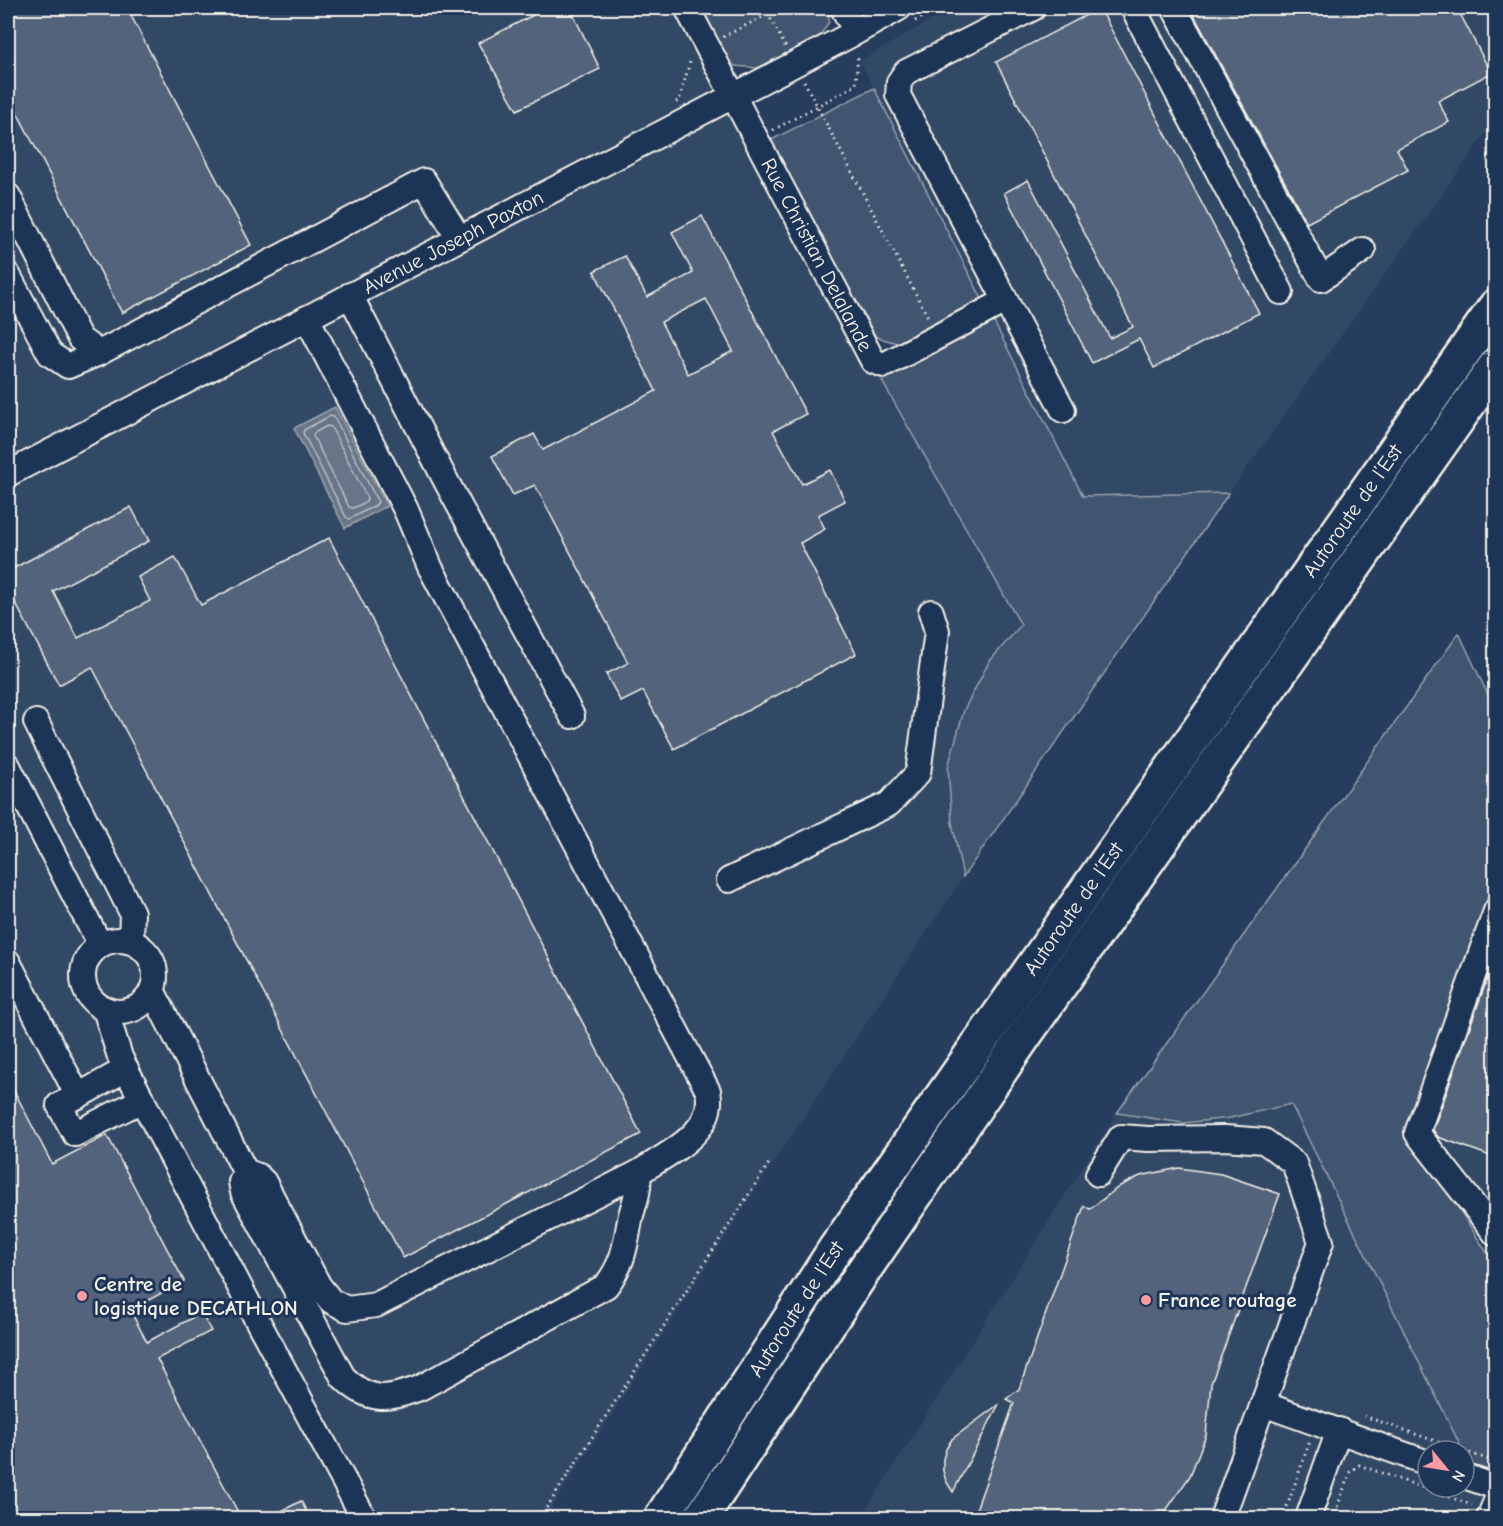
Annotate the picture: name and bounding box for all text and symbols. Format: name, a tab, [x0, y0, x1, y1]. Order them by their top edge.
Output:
street label: Rue Christian Delalande	[756, 154, 878, 356]
street label: Avenue Joseph Paxton	[359, 185, 547, 299]
street label: Autoroute de l’Est	[1298, 439, 1408, 582]
street label: Autoroute de l’Est	[1019, 837, 1129, 980]
street label: Autoroute de l’Est	[744, 1236, 849, 1381]
place label: Centre de logistique DECATHLON	[94, 1272, 298, 1320]
place label: France routage	[1158, 1288, 1297, 1312]
marker: Centre de logistique DECATHLON	[75, 1289, 89, 1303]
marker: France routage	[1139, 1293, 1153, 1307]
north arrow	[1416, 1439, 1476, 1499]
text: N	[1448, 1467, 1469, 1485]

